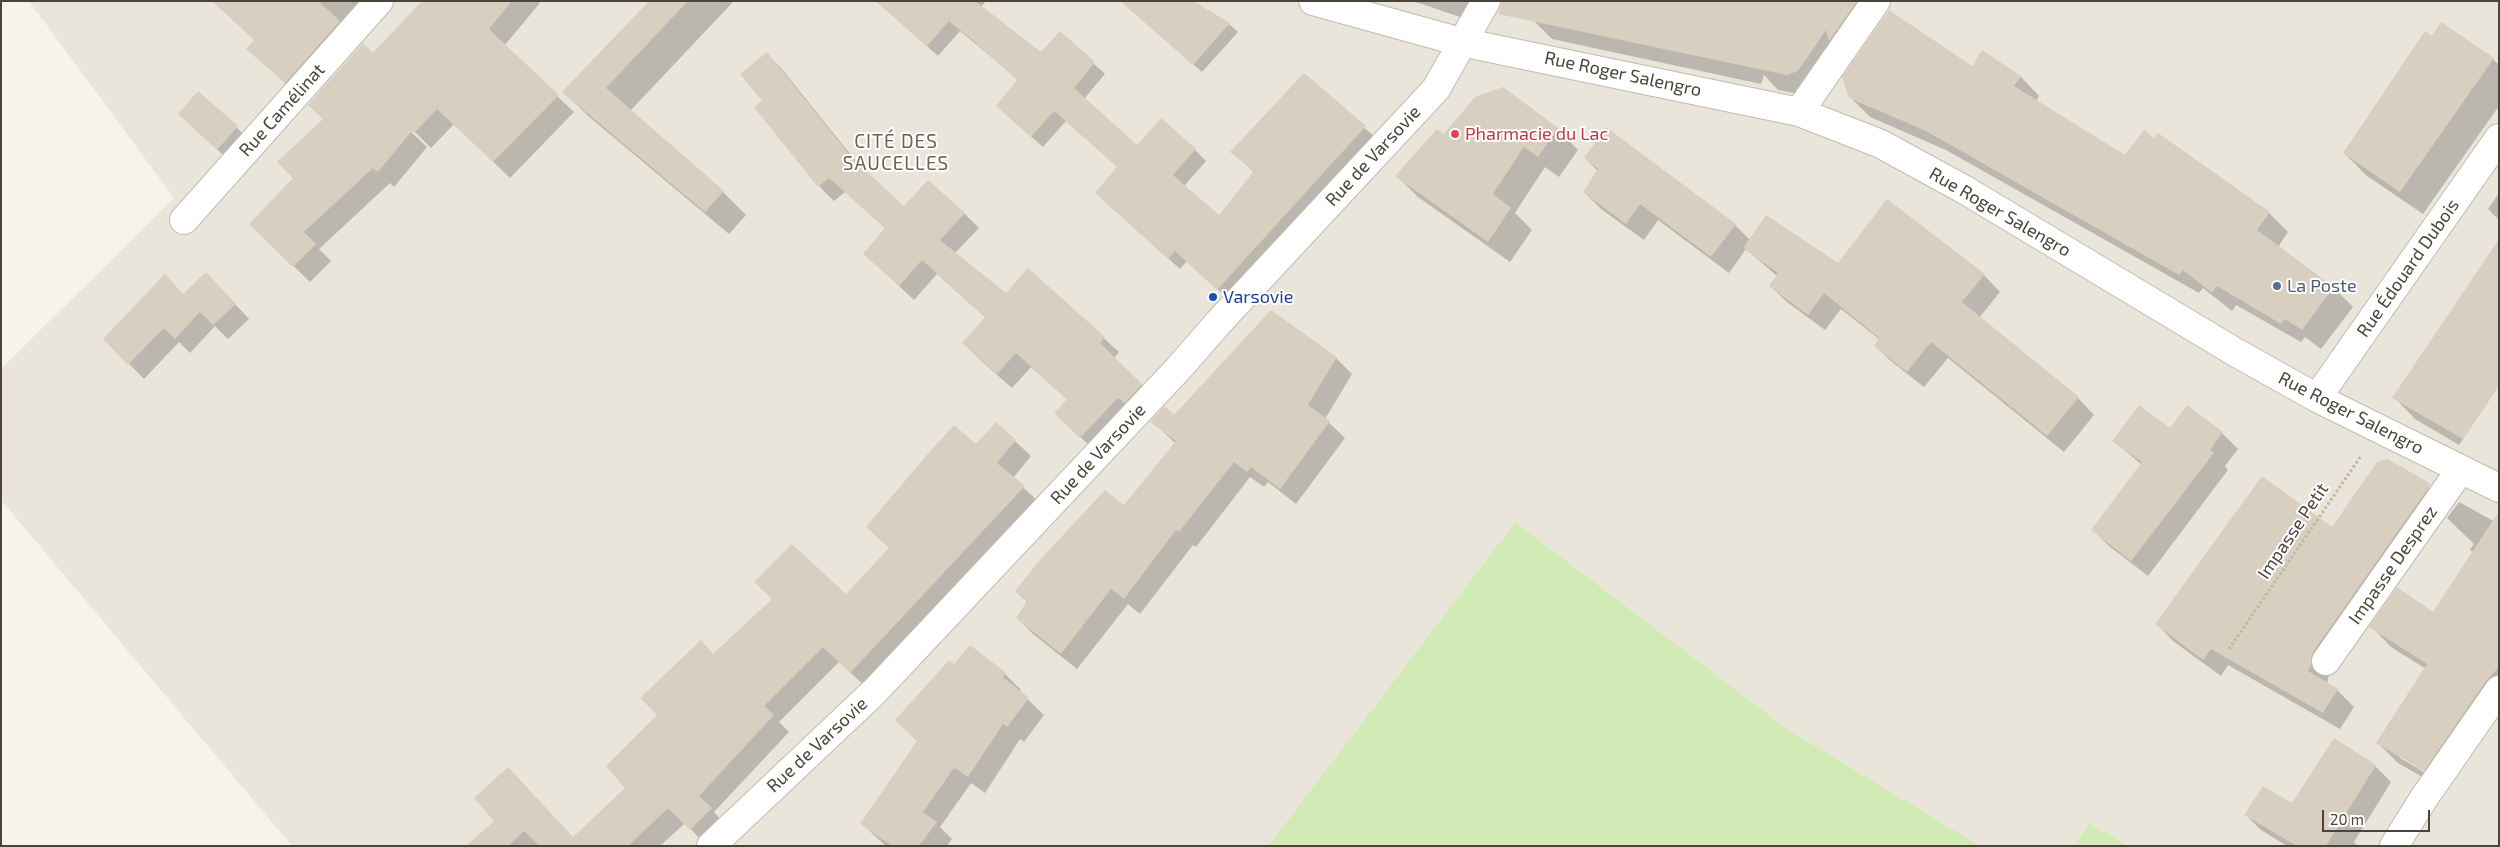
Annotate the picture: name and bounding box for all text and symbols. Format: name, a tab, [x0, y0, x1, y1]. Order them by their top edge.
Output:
street label: Rue Roger Salengro	[1543, 47, 1703, 101]
street label: Rue Camélinat	[235, 59, 329, 161]
street label: Rue de Varsovie	[1321, 101, 1425, 211]
place label: Pharmacie du Lac	[1465, 123, 1608, 145]
marker: Pharmacie du Lac	[1449, 128, 1461, 140]
district label: CITÉ DES SAUCELLES	[842, 131, 950, 175]
street label: Rue Roger Salengro	[1925, 163, 2075, 261]
street label: Rue Édouard Dubois	[2352, 195, 2464, 341]
place label: La Poste	[2287, 275, 2357, 297]
marker: La Poste	[2271, 280, 2283, 292]
place label: Varsovie	[1223, 286, 1293, 308]
marker: Varsovie	[1207, 291, 1219, 303]
street label: Rue Roger Salengro	[2275, 367, 2427, 459]
street label: Rue de Varsovie	[1046, 399, 1150, 509]
street label: Impasse Petit	[2253, 479, 2333, 583]
street label: Impasse Desprez	[2344, 502, 2442, 628]
street label: Rue de Varsovie	[762, 693, 872, 797]
scale bar	[2325, 800, 2432, 832]
text: 20 m	[2330, 810, 2364, 828]

